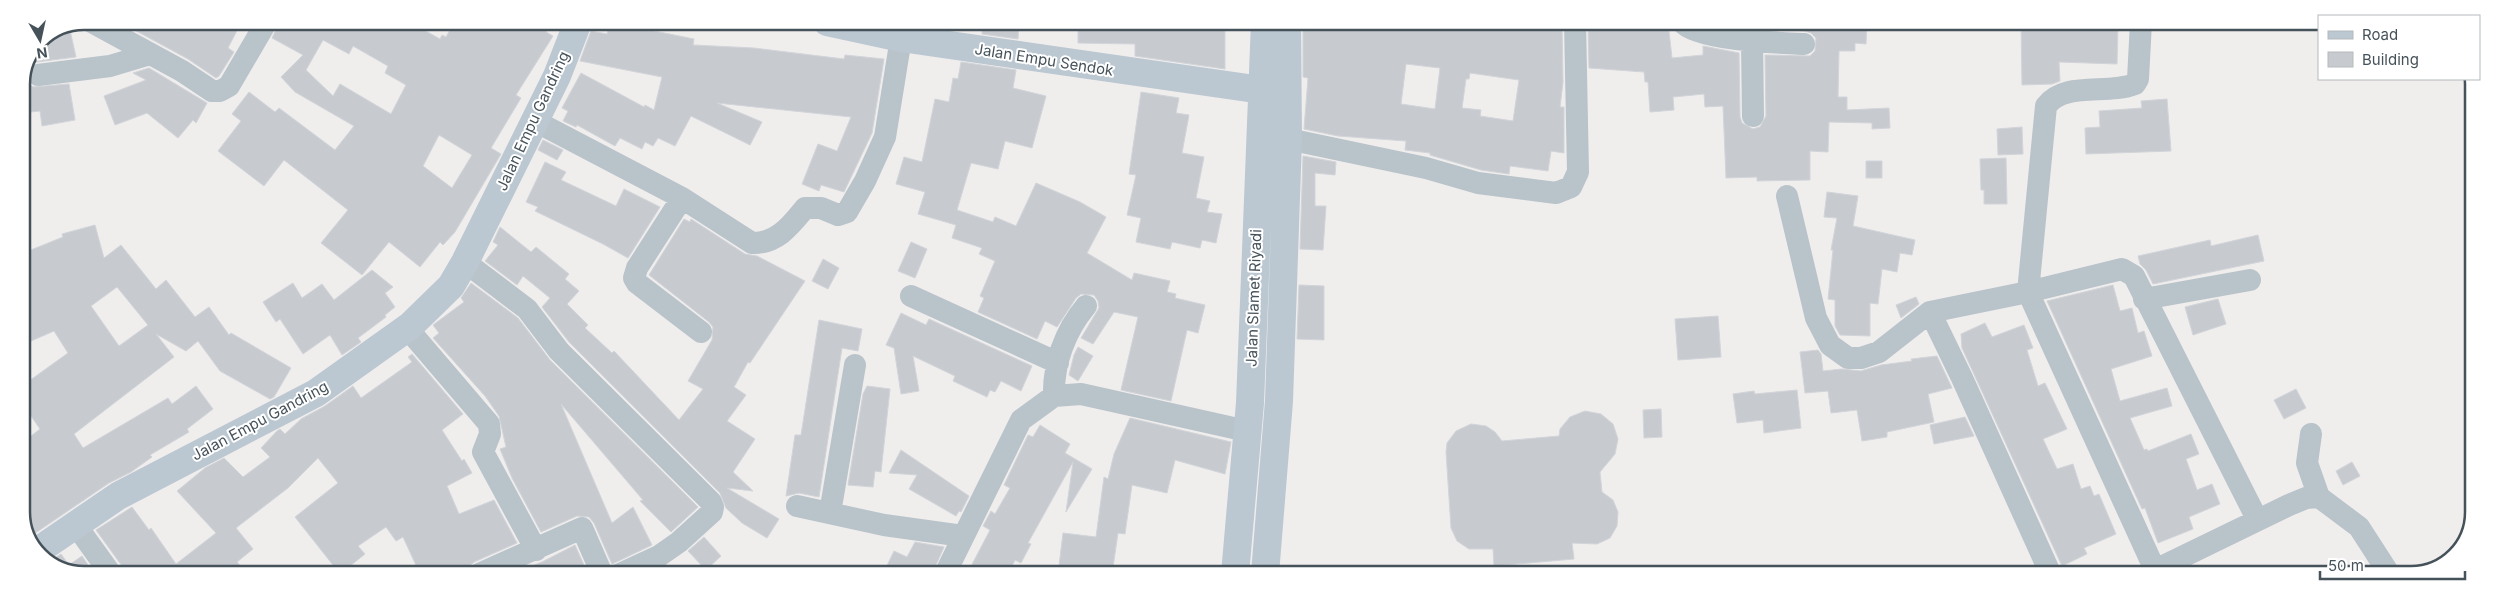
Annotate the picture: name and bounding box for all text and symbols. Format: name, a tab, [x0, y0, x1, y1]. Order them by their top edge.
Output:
north arrow	[15, 15, 65, 65]
legend	[2318, 15, 2480, 80]
text: Road	[2362, 25, 2398, 44]
street label: Jalan Empu Sendok	[973, 39, 1116, 80]
text: N	[36, 44, 49, 63]
street label: Jalan Empu Gandring	[492, 48, 573, 194]
text: Building	[2362, 50, 2419, 69]
street label: Jalan Slamet Riyadi	[1242, 229, 1265, 367]
street label: Jalan Empu Gandring	[188, 377, 331, 465]
scale bar	[2320, 548, 2465, 580]
text: 50 m	[2328, 556, 2364, 575]

